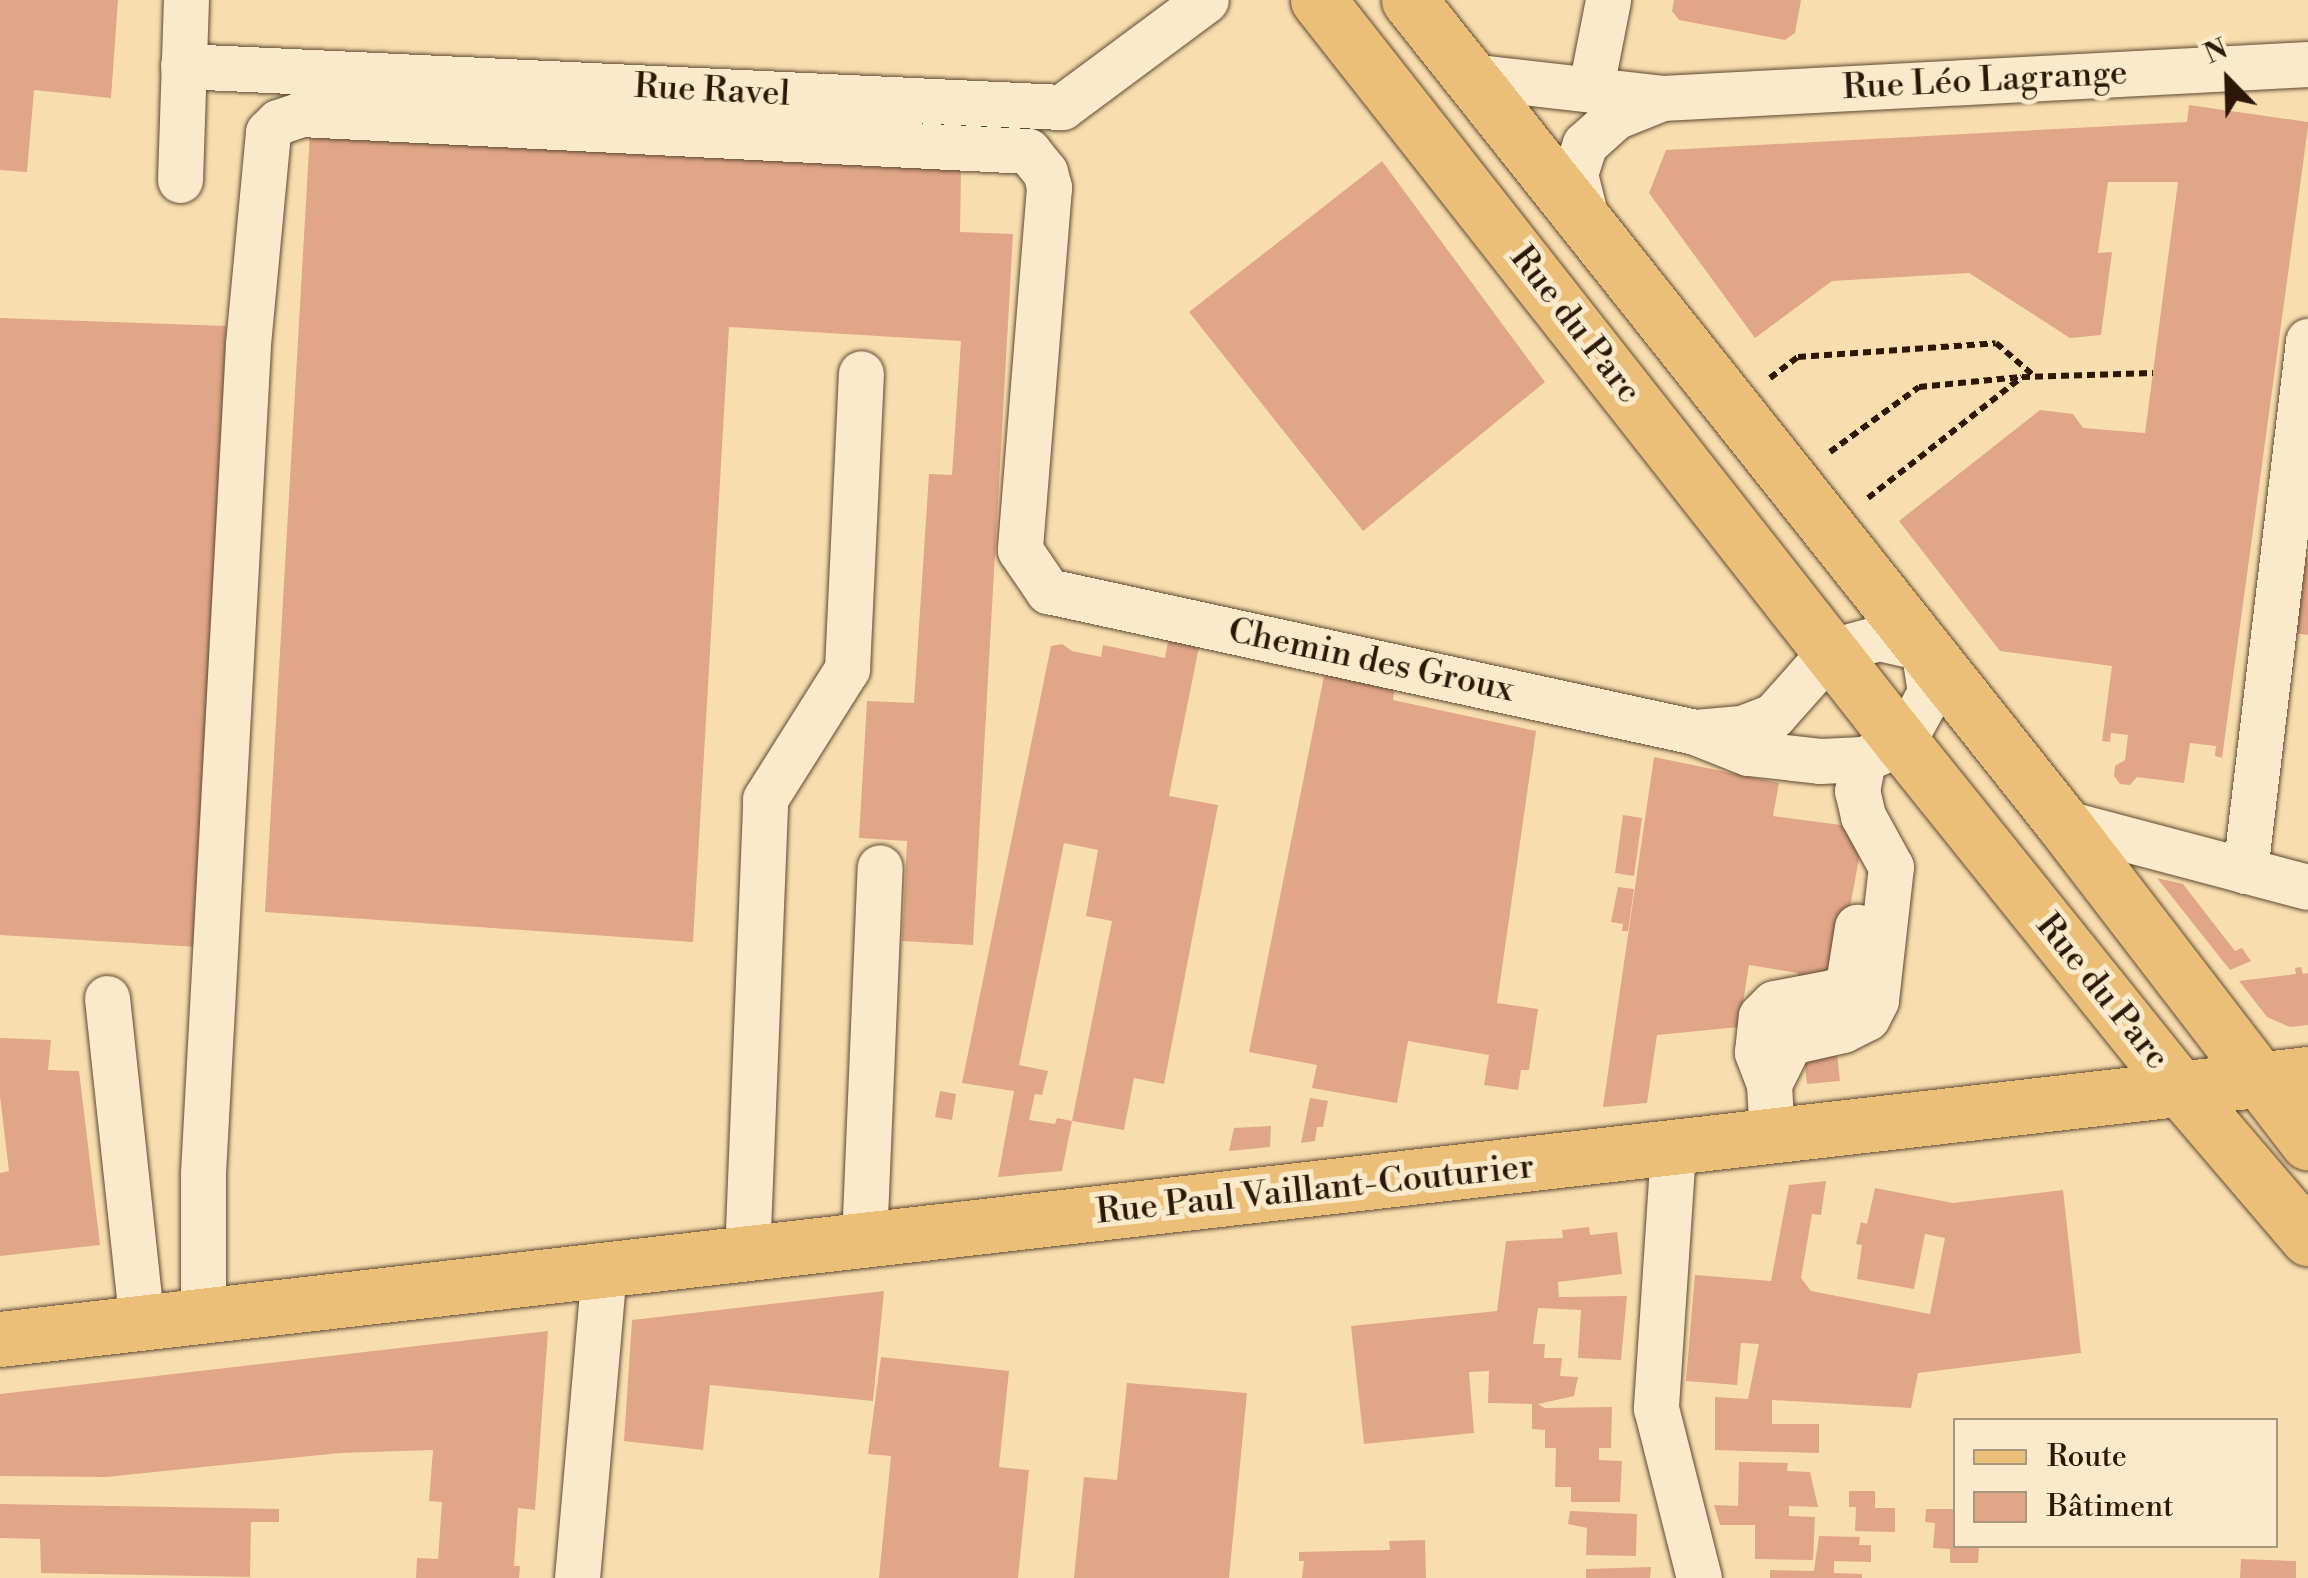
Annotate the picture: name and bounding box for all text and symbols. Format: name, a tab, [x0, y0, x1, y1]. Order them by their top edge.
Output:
north arrow	[2178, 30, 2278, 130]
text: N	[2199, 31, 2233, 72]
street label: Rue Léo Lagrange	[1841, 53, 2129, 109]
street label: Rue Ravel	[633, 66, 791, 116]
street label: Rue du Parc	[1500, 238, 1650, 412]
street label: Chemin des Groux	[1224, 610, 1518, 712]
street label: Rue du Parc	[2026, 906, 2178, 1078]
street label: Rue Paul Vaillant-Couturier	[1094, 1146, 1536, 1234]
legend	[1953, 1418, 2278, 1548]
text: Route	[2047, 1438, 2127, 1476]
text: Bâtiment	[2047, 1488, 2174, 1526]

